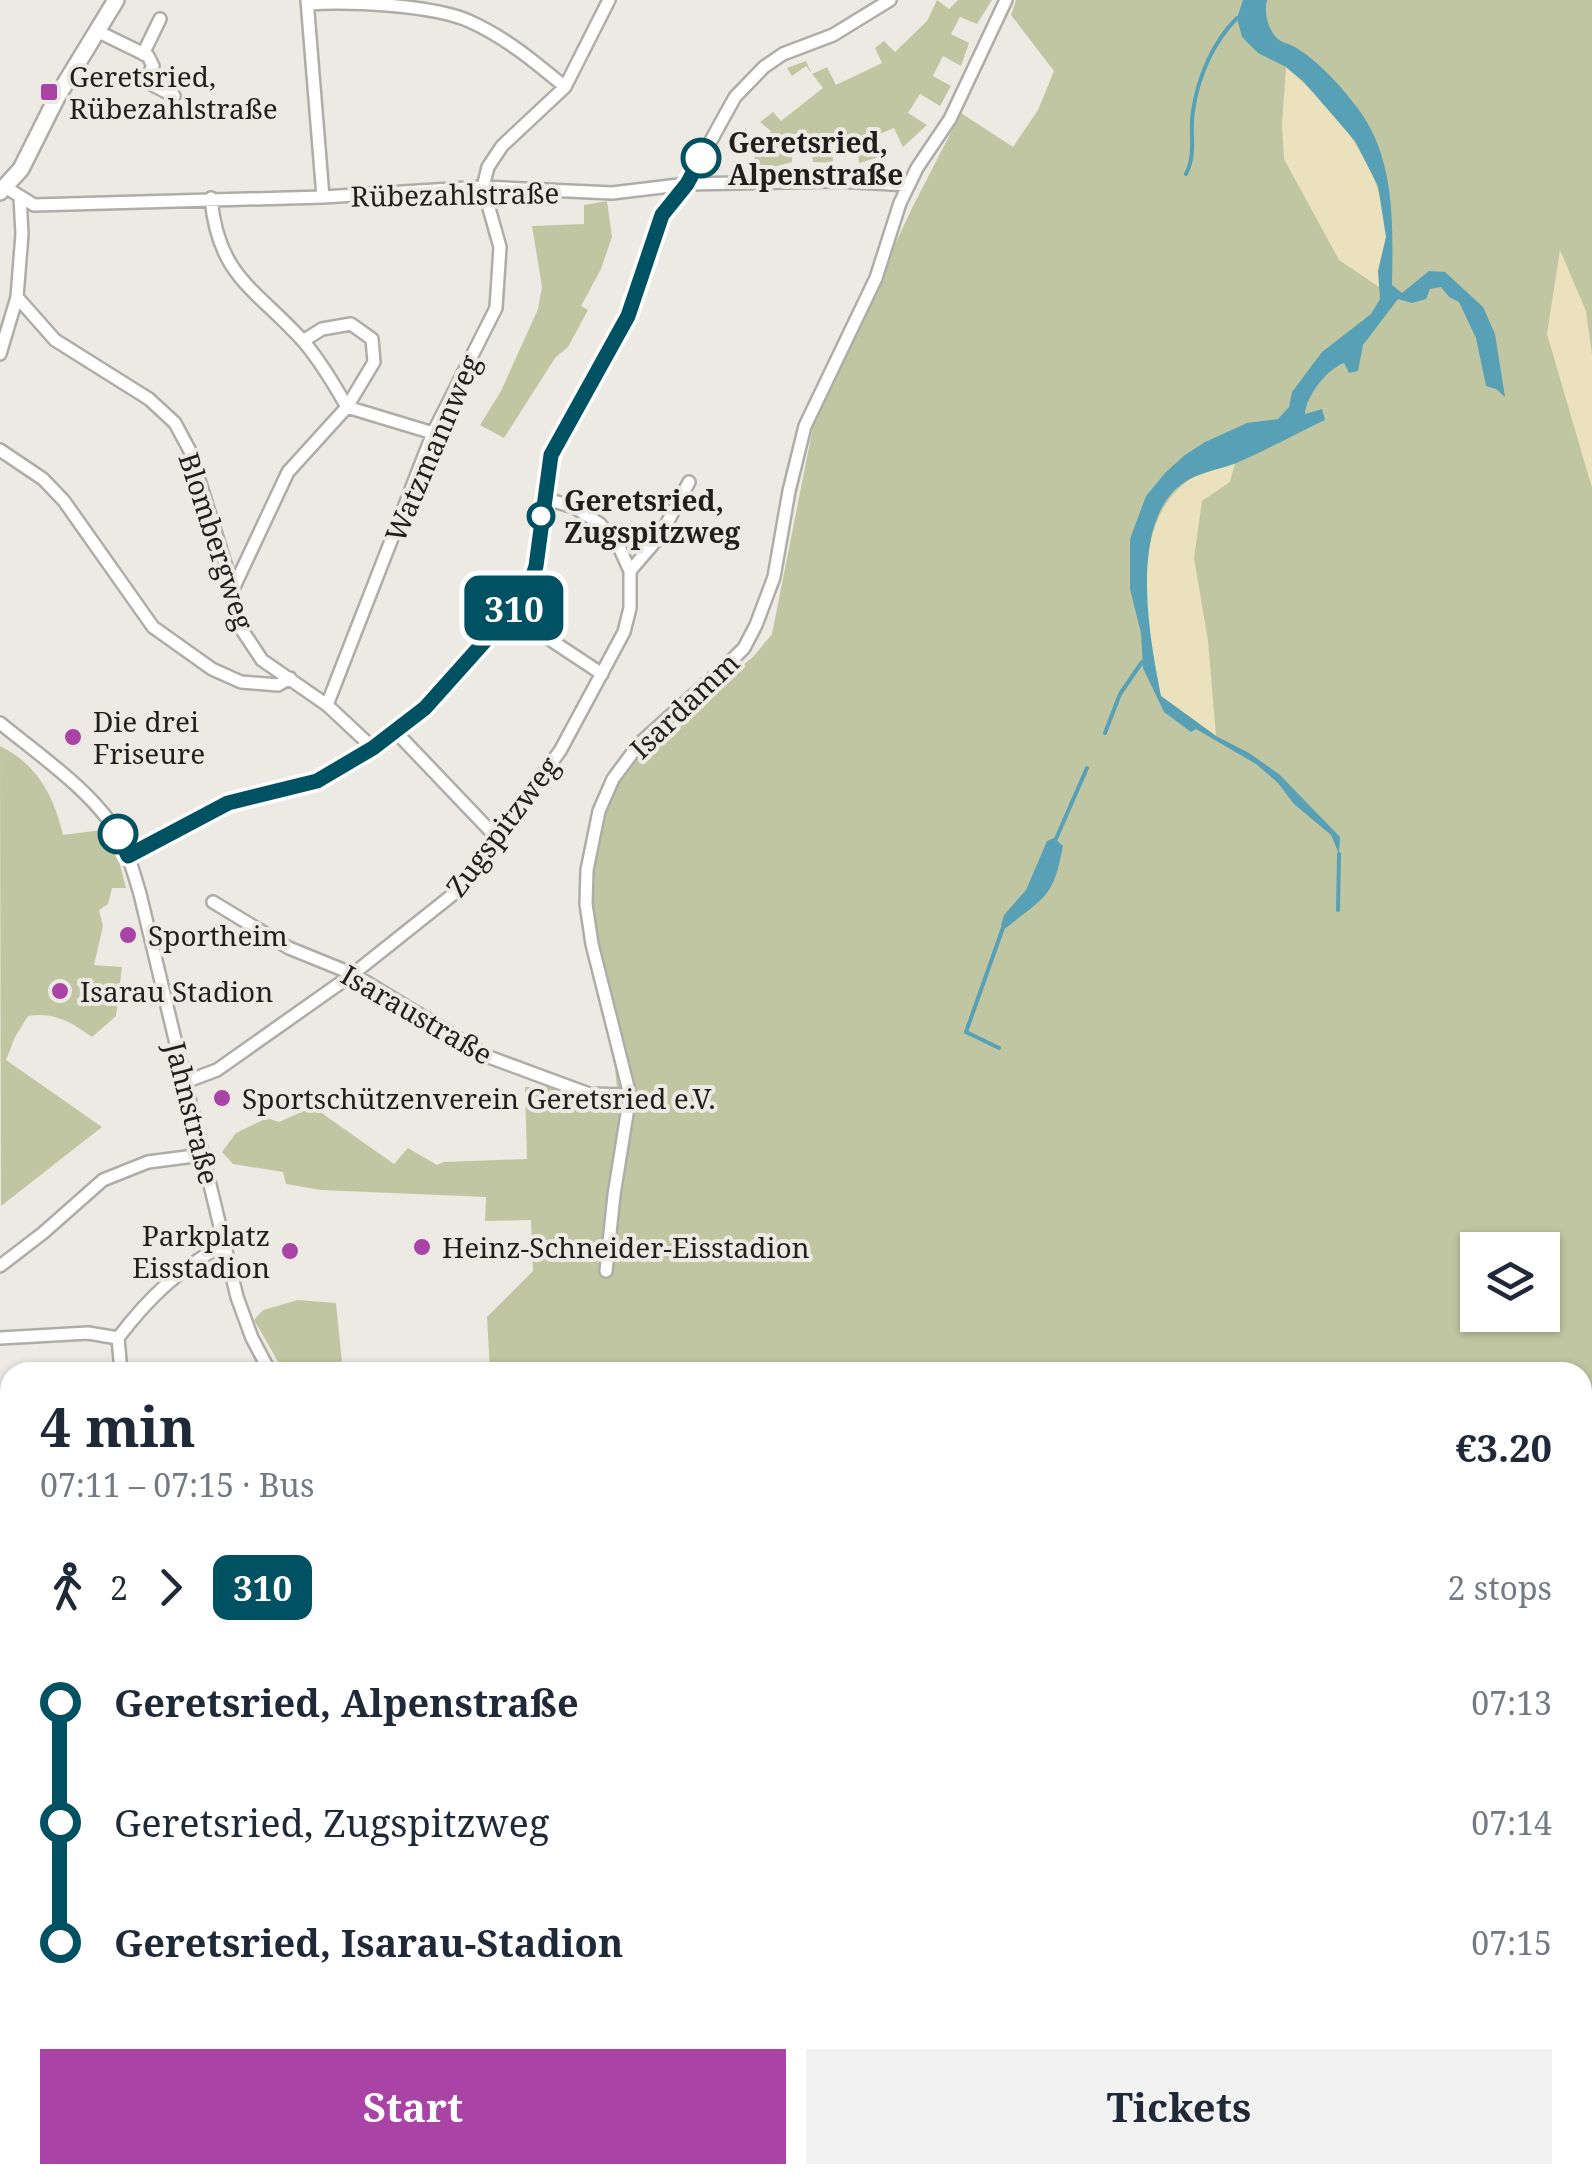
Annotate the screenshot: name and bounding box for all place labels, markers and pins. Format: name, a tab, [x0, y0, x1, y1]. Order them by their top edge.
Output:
place label: Geretsried, Rübezahlstraße	[69, 57, 278, 127]
marker: Geretsried, Rübezahlstraße	[38, 81, 60, 103]
place label: Geretsried, Alpenstraße	[728, 123, 903, 193]
marker: Geretsried, Alpenstraße	[682, 139, 720, 177]
place label: Geretsried, Zugspitzweg	[564, 481, 741, 551]
marker: Geretsried, Zugspitzweg	[528, 503, 554, 529]
place label: Die drei Friseure	[93, 702, 205, 772]
marker: Die drei Friseure	[62, 726, 84, 748]
unlabelled marker	[99, 815, 137, 853]
place label: Sportheim	[148, 916, 288, 954]
marker: Sportheim	[117, 924, 139, 946]
place label: Isarau Stadion	[80, 972, 273, 1010]
marker: Isarau Stadion	[49, 980, 71, 1002]
place label: Sportschützenverein Geretsried e.V.	[242, 1079, 715, 1117]
marker: Sportschützenverein Geretsried e.V.	[211, 1087, 233, 1109]
place label: Parkplatz Eisstadion	[132, 1216, 270, 1286]
place label: Heinz-Schneider-Eisstadion	[442, 1228, 810, 1266]
marker: Heinz-Schneider-Eisstadion	[411, 1236, 433, 1258]
marker: Parkplatz Eisstadion	[279, 1240, 301, 1262]

